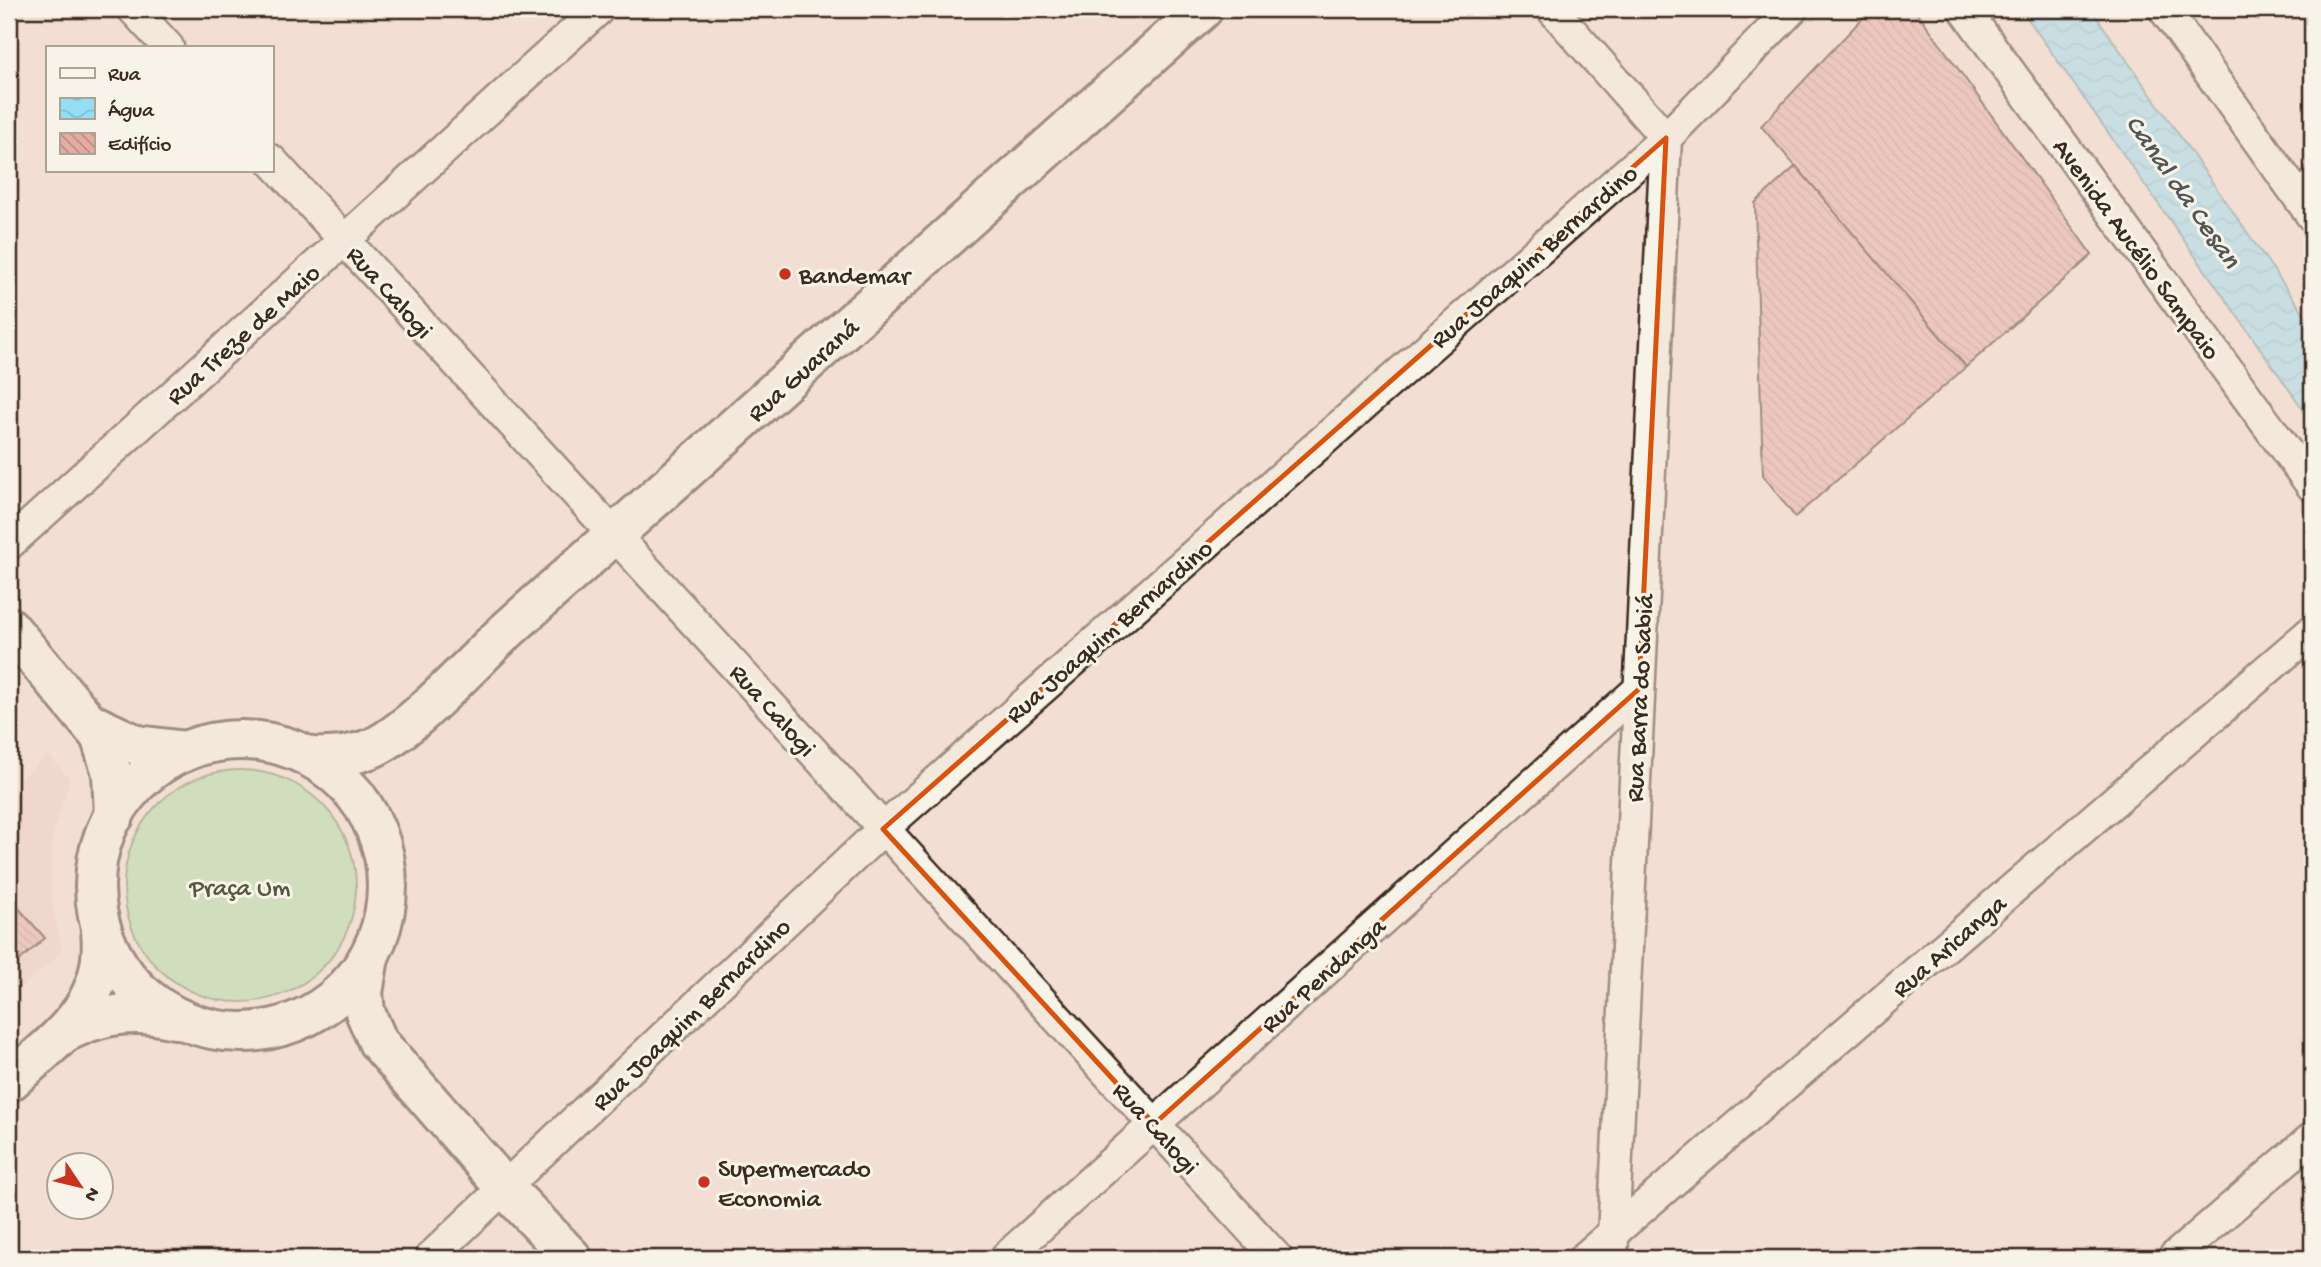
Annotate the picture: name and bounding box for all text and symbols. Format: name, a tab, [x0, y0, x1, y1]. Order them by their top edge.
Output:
legend	[46, 46, 273, 172]
text: Rua	[108, 64, 142, 89]
text: Água	[108, 99, 155, 125]
water label: Canal da Cesan	[2116, 110, 2247, 276]
text: Edifício	[108, 134, 172, 159]
street label: Avenida Aucélio Sampaio	[2044, 134, 2225, 367]
street label: Rua Joaquim Bernardino	[1426, 160, 1646, 357]
street label: Rua Calogi	[338, 241, 438, 347]
street label: Rua Treze de Maio	[162, 259, 328, 414]
place label: Bandemar	[798, 263, 913, 294]
marker: Bandemar	[777, 266, 793, 282]
street label: Rua Guaraná	[743, 313, 869, 431]
street label: Rua Joaquim Bernardino	[1001, 535, 1221, 732]
street label: Rua Barra do Sabiá	[1622, 592, 1664, 803]
street label: Rua Calogi	[721, 659, 821, 765]
park label: Praça Um	[189, 875, 290, 906]
street label: Rua Aricanga	[1887, 889, 2016, 1006]
street label: Rua Pendanga	[1256, 912, 1395, 1042]
street label: Rua Joaquim Bernardino	[587, 913, 799, 1119]
street label: Rua Calogi	[1104, 1077, 1204, 1183]
north arrow	[46, 1152, 116, 1222]
place label: Supermercado Economia	[718, 1156, 871, 1217]
marker: Supermercado Economia	[696, 1174, 712, 1190]
text: N	[78, 1182, 104, 1205]

